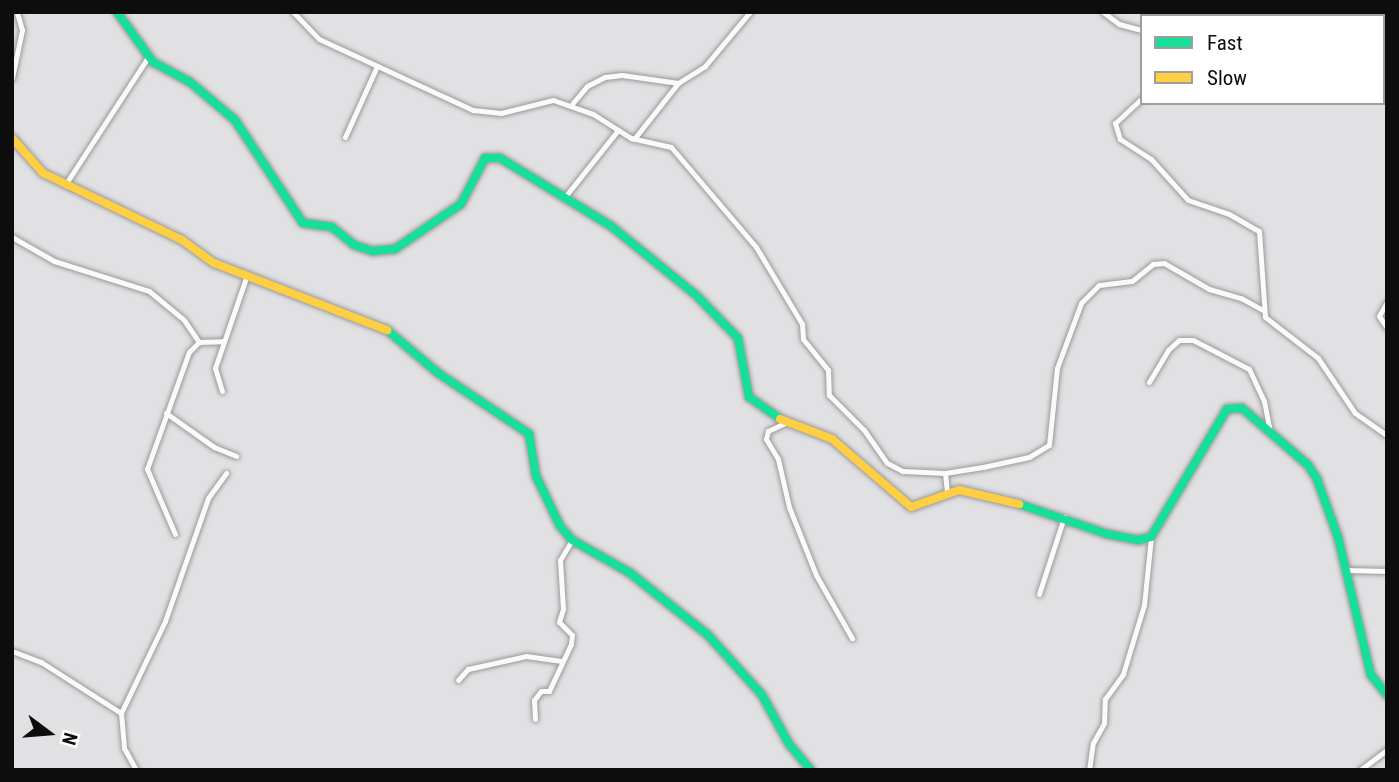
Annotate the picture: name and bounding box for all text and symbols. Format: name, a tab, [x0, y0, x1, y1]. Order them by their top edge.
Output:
legend	[1140, 14, 1385, 105]
text: Fast	[1207, 31, 1243, 55]
text: Slow	[1207, 66, 1247, 90]
north arrow	[14, 698, 84, 768]
text: N	[57, 730, 82, 748]

